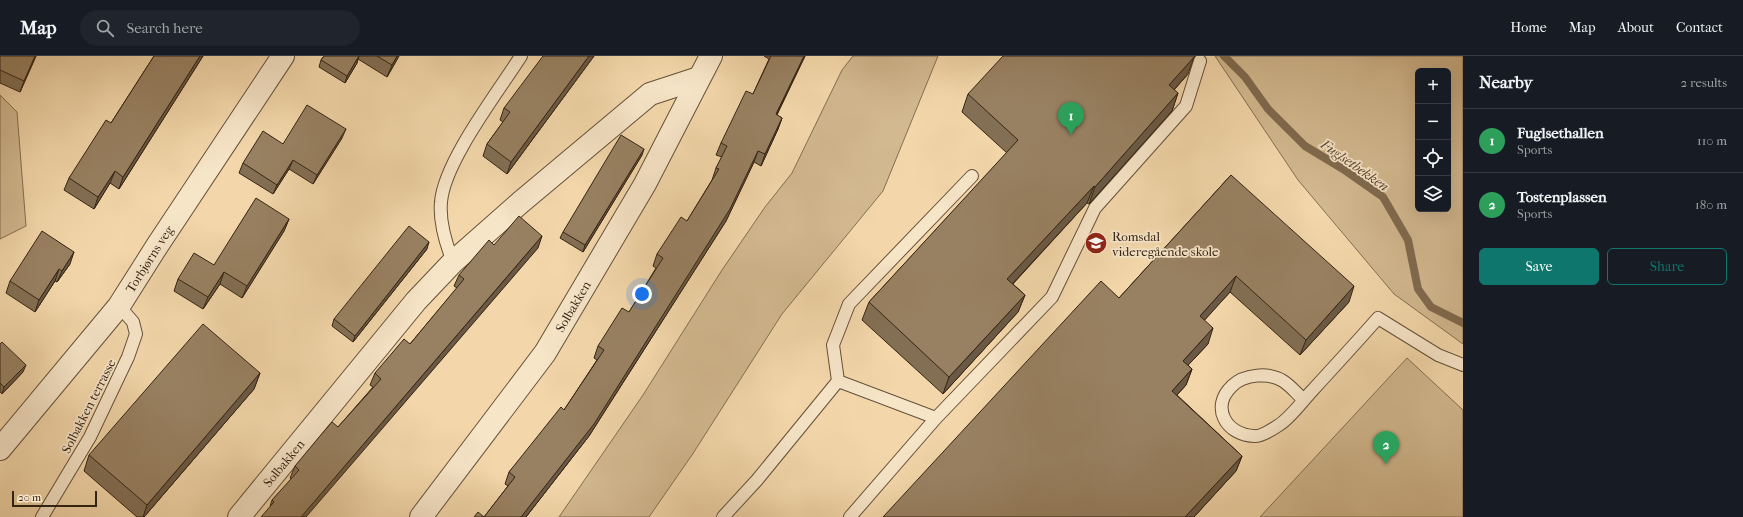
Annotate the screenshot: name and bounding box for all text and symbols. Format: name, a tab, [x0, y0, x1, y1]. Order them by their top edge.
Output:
search box	[80, 10, 360, 46]
text: Map	[20, 17, 56, 39]
icon: search	[94, 17, 116, 39]
text: Search here	[126, 19, 203, 37]
text: Home	[1510, 19, 1547, 36]
text: Map	[1569, 19, 1596, 36]
text: About	[1618, 19, 1654, 36]
text: Contact	[1676, 19, 1723, 36]
map controls	[1415, 68, 1451, 212]
button: +	[1415, 68, 1451, 104]
text: Nearby	[1479, 72, 1533, 92]
text: 2 results	[1681, 75, 1727, 90]
pin: 1	[1058, 102, 1084, 135]
button: −	[1415, 104, 1451, 140]
text: Fuglsethallen	[1517, 124, 1604, 142]
text: 1	[1490, 133, 1494, 148]
text: 110 m	[1697, 133, 1727, 148]
water label: Fuglsetbekken	[1317, 135, 1392, 195]
button: locate	[1415, 140, 1451, 176]
text: Sports	[1517, 142, 1552, 157]
button: layers	[1415, 176, 1451, 212]
text: Tostenplassen	[1517, 188, 1607, 206]
text: 2	[1489, 197, 1495, 212]
text: 180 m	[1695, 197, 1727, 212]
text: Sports	[1517, 206, 1552, 221]
street label: Torbjørns veg	[123, 222, 177, 295]
place label: Romsdal videregående skole	[1112, 229, 1219, 259]
school or university icon: Romsdal videregående skole	[1083, 230, 1109, 256]
button: Save	[1479, 248, 1599, 285]
button: Share	[1607, 248, 1727, 285]
street label: Solbakken	[552, 278, 594, 335]
your location	[632, 284, 652, 304]
street label: Solbakken terrasse	[58, 356, 119, 456]
pin: 2	[1373, 431, 1399, 464]
street label: Solbakken	[260, 436, 308, 490]
scale bar	[12, 489, 97, 508]
text: 20 m	[18, 491, 41, 504]

